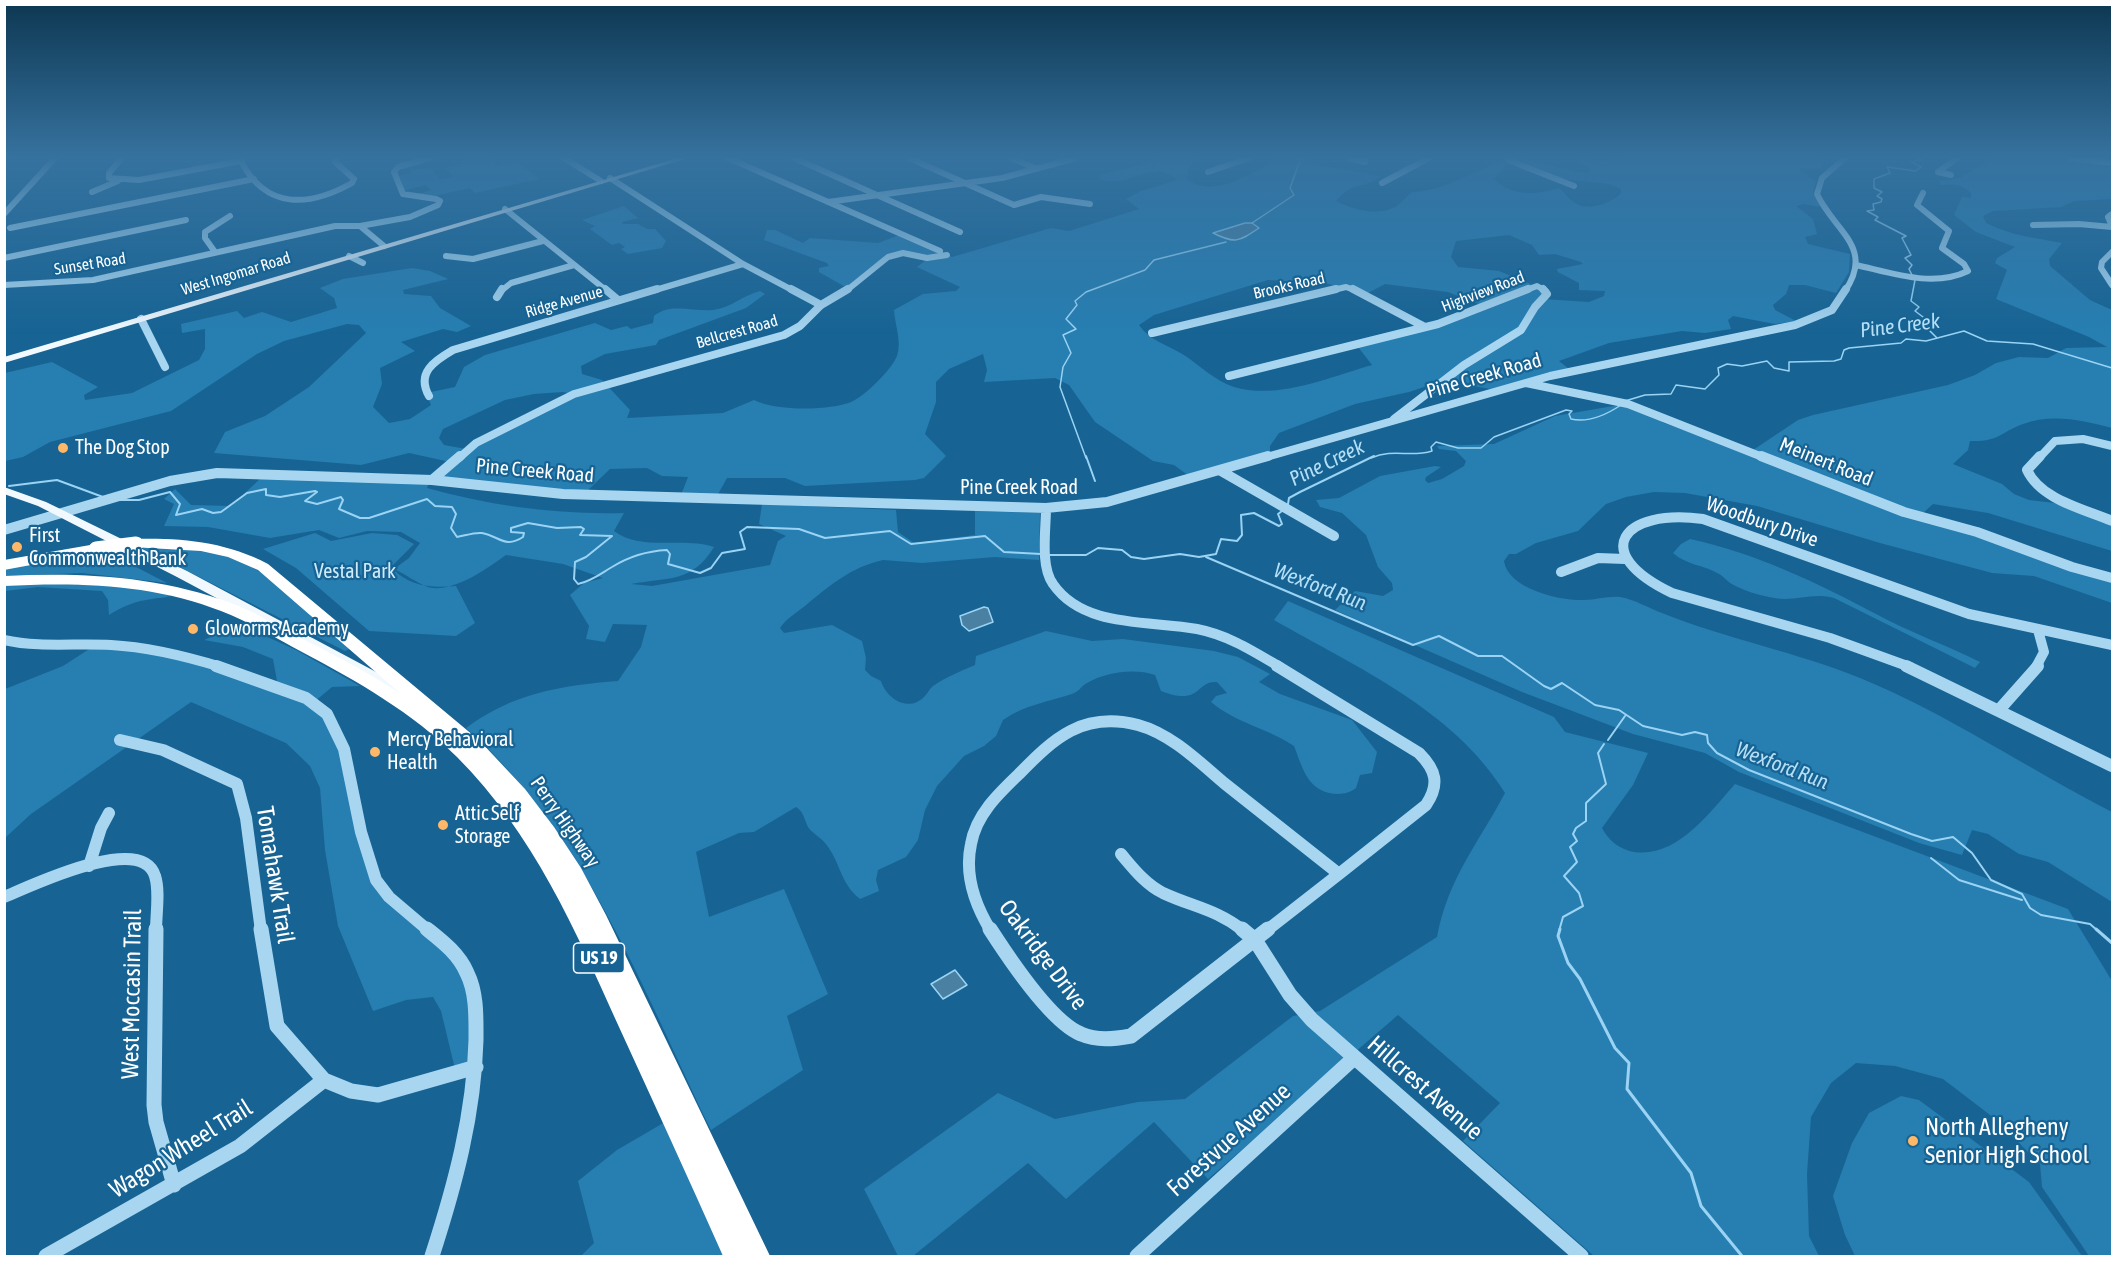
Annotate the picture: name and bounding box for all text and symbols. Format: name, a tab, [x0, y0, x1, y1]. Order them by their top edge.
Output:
street label: West Ingomar Road	[179, 248, 293, 300]
street label: Sunset Road	[53, 249, 127, 279]
street label: Highview Road	[1439, 267, 1527, 317]
street label: Brooks Road	[1251, 268, 1327, 304]
street label: Ridge Avenue	[523, 282, 605, 322]
water label: Pine Creek	[1859, 309, 1941, 343]
street label: Bellcrest Road	[694, 311, 780, 353]
street label: Pine Creek Road	[1424, 348, 1544, 404]
street label: Meinert Road	[1776, 432, 1876, 492]
water label: Pine Creek	[1285, 434, 1369, 492]
place label: The Dog Stop	[75, 436, 170, 460]
marker: The Dog Stop	[56, 441, 70, 455]
street label: Pine Creek Road	[475, 454, 595, 488]
street label: Pine Creek Road	[960, 476, 1078, 500]
street label: Woodbury Drive	[1703, 492, 1821, 552]
place label: First Commonwealth Bank	[29, 524, 186, 571]
marker: First Commonwealth Bank	[10, 540, 24, 554]
water label: Wexford Run	[1270, 558, 1370, 616]
park label: Vestal Park	[314, 560, 396, 584]
place label: Gloworms Academy	[205, 617, 349, 641]
marker: Gloworms Academy	[186, 622, 200, 636]
place label: Mercy Behavioral Health	[387, 728, 514, 775]
water label: Wexford Run	[1732, 737, 1832, 795]
marker: Mercy Behavioral Health	[368, 745, 382, 759]
street label: Perry Highway	[525, 772, 605, 872]
place label: Attic Self Storage	[455, 802, 519, 849]
street label: Tomahawk Trail	[250, 804, 300, 946]
marker: Attic Self Storage	[436, 818, 450, 832]
street label: Oakridge Drive	[992, 894, 1094, 1016]
street label: West Moccasin Trail	[116, 909, 148, 1079]
road number: US 19	[574, 943, 624, 973]
street label: Hillcrest Avenue	[1361, 1030, 1489, 1146]
street label: Forestvue Avenue	[1161, 1077, 1297, 1203]
street label: Wagon Wheel Trail	[104, 1094, 258, 1204]
place label: North Allegheny Senior High School	[1925, 1113, 2089, 1169]
marker: North Allegheny Senior High School	[1906, 1134, 1920, 1148]

